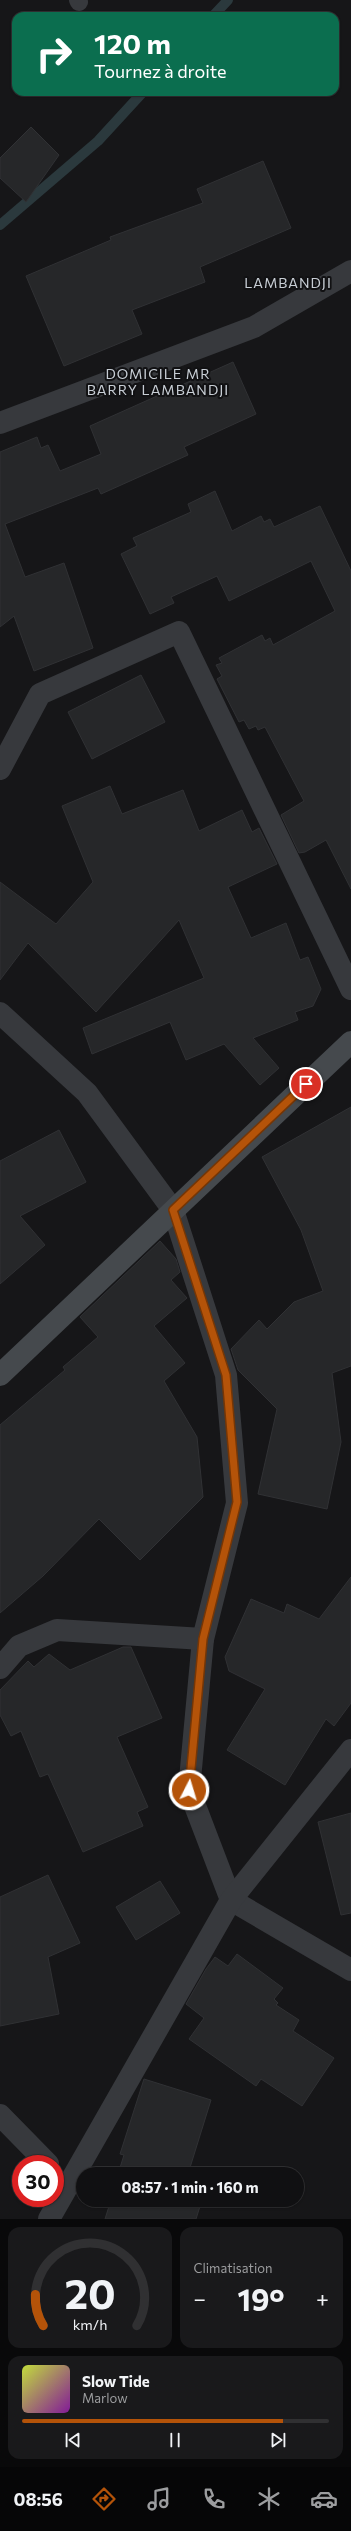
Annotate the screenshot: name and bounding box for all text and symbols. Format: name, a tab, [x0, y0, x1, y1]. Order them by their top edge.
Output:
text: 120 m	[94, 26, 171, 60]
icon: right	[28, 28, 80, 80]
text: Tournez à droite	[94, 60, 227, 82]
district label: LAMBANDJI	[244, 274, 332, 291]
district label: DOMICILE MR BARRY LAMBANDJI	[87, 365, 229, 398]
pin	[289, 1067, 323, 1101]
icon: arrive	[295, 1073, 317, 1095]
position arrow	[168, 1769, 210, 1811]
speed limit sign: 30	[12, 2155, 64, 2207]
text: 08:57 · 1 min · 160 m	[121, 2178, 259, 2196]
text: Climatisation	[194, 2260, 272, 2276]
text: 20	[64, 2266, 115, 2317]
text: 19°	[237, 2280, 285, 2317]
text: −	[194, 2285, 206, 2312]
text: +	[316, 2285, 329, 2312]
text: km/h	[72, 2314, 107, 2332]
text: Slow Tide	[82, 2372, 150, 2390]
text: Marlow	[82, 2390, 128, 2406]
icon: previous	[62, 2429, 84, 2451]
icon: pause	[164, 2429, 186, 2451]
icon: next	[267, 2429, 289, 2451]
icon: directions	[90, 2485, 118, 2513]
icon: music	[145, 2485, 173, 2513]
icon: phone	[200, 2485, 228, 2513]
icon: climate	[255, 2485, 283, 2513]
icon: car	[310, 2485, 338, 2513]
text: 08:56	[13, 2488, 63, 2510]

